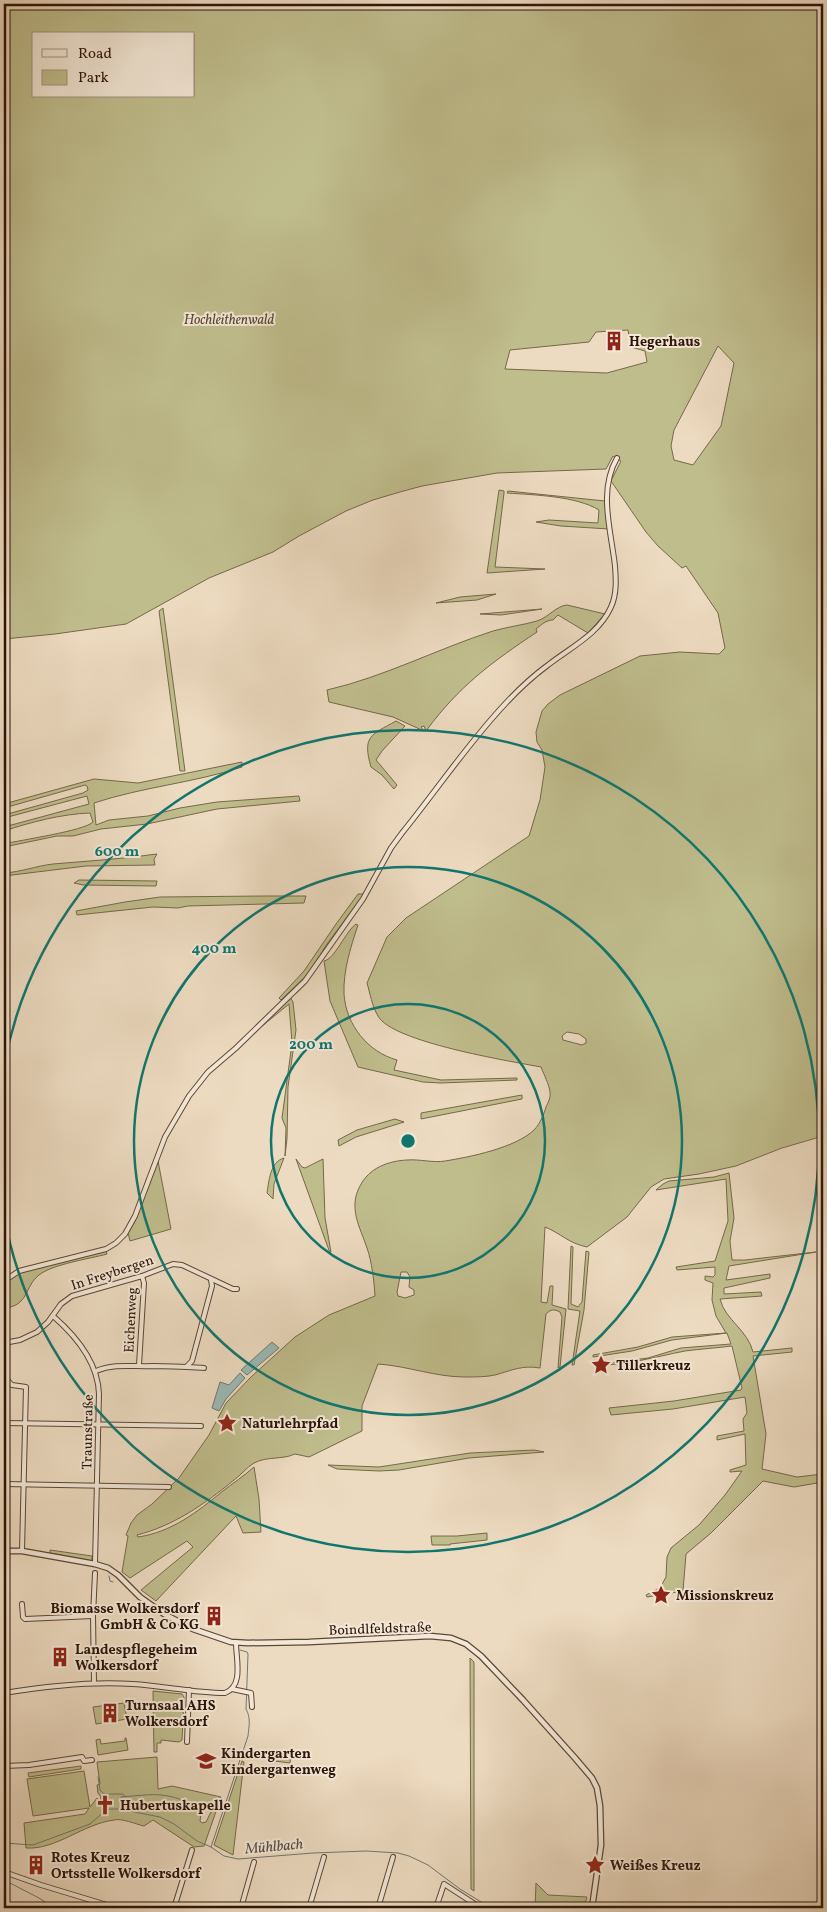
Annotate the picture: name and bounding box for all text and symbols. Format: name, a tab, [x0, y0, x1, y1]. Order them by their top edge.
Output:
legend	[32, 32, 195, 98]
text: Road	[78, 44, 112, 65]
text: Park	[78, 68, 109, 89]
park label: Hochleithenwald	[184, 311, 275, 330]
building icon: Hegerhaus	[603, 330, 625, 352]
place label: Hegerhaus	[629, 333, 700, 352]
text: 600 m	[95, 842, 140, 863]
text: 400 m	[192, 939, 237, 960]
text: 200 m	[289, 1035, 333, 1056]
centre of rings	[399, 1132, 417, 1150]
street label: In Freybergen	[69, 1251, 156, 1296]
street label: Eichenweg	[120, 1287, 143, 1353]
place icon: Tillerkreuz	[590, 1354, 612, 1376]
place label: Tillerkreuz	[616, 1357, 691, 1376]
street label: Traunstraße	[78, 1394, 99, 1470]
place icon: Naturlehrpfad	[216, 1412, 238, 1434]
place label: Naturlehrpfad	[242, 1415, 339, 1434]
place icon: Missionskreuz	[650, 1584, 672, 1606]
place label: Missionskreuz	[676, 1587, 774, 1606]
place label: Biomasse Wolkersdorf GmbH & Co KG	[50, 1600, 200, 1635]
building icon: Biomasse Wolkersdorf GmbH & Co KG	[203, 1605, 225, 1627]
street label: Boindlfeldstraße	[328, 1618, 432, 1641]
place label: Landespflegeheim Wolkersdorf	[75, 1641, 198, 1676]
building icon: Landespflegeheim Wolkersdorf	[49, 1646, 71, 1668]
place label: Turnsaal AHS Wolkersdorf	[125, 1697, 216, 1732]
building icon: Turnsaal AHS Wolkersdorf	[99, 1702, 121, 1724]
place label: Kindergarten Kindergartenweg	[221, 1745, 336, 1780]
school or university icon: Kindergarten Kindergartenweg	[195, 1750, 217, 1772]
church icon: Hubertuskapelle	[94, 1794, 116, 1816]
place label: Hubertuskapelle	[120, 1797, 231, 1816]
water label: Mühlbach	[243, 1834, 304, 1861]
place label: Rotes Kreuz Ortsstelle Wolkersdorf	[51, 1849, 202, 1884]
building icon: Rotes Kreuz Ortsstelle Wolkersdorf	[25, 1854, 47, 1876]
place icon: Weißes Kreuz	[584, 1854, 606, 1876]
place label: Weißes Kreuz	[610, 1857, 701, 1876]

